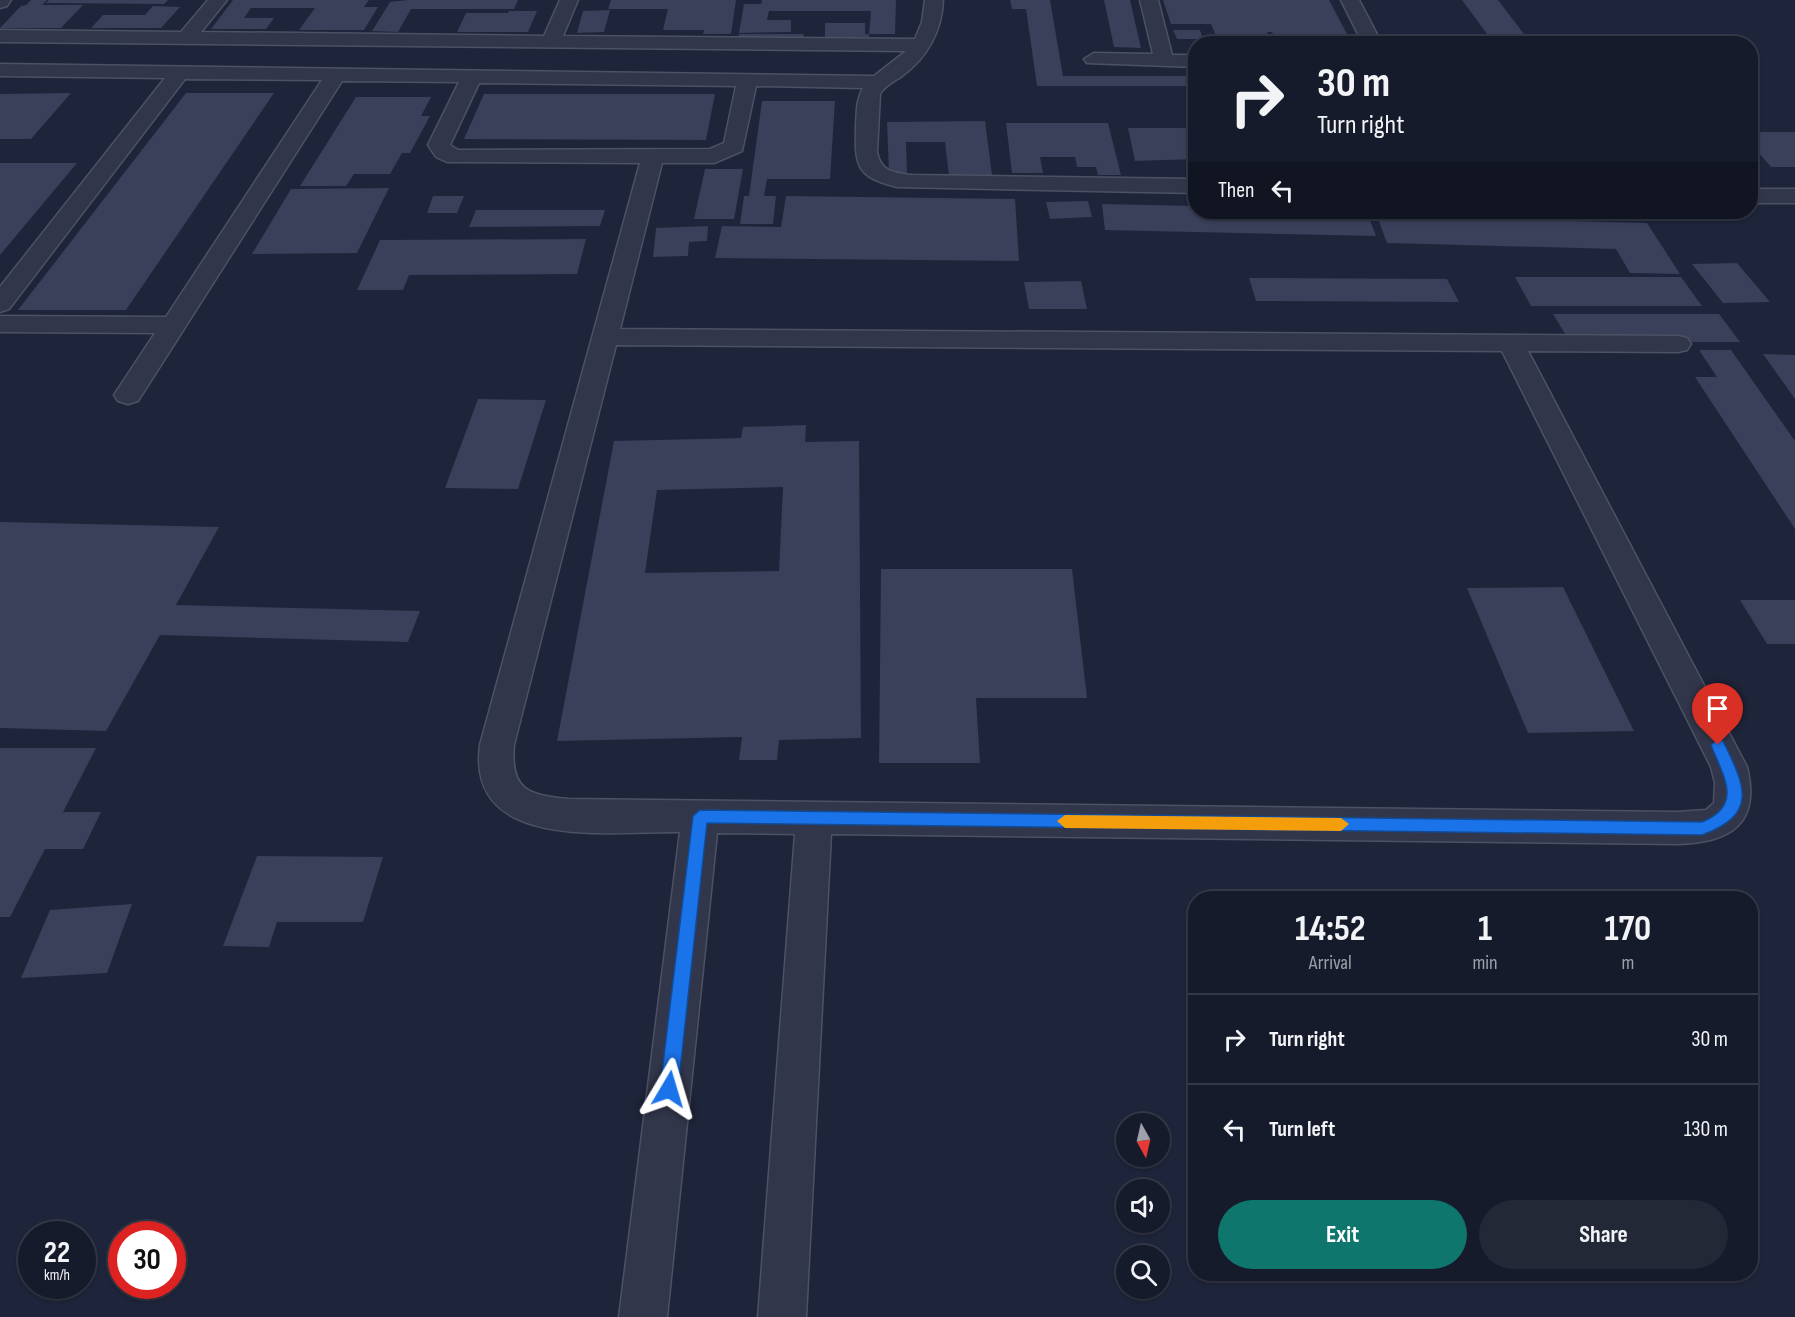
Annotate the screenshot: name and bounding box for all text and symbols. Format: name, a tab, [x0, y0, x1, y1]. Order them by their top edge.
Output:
text: 30 m	[1317, 58, 1390, 109]
icon: right	[1218, 60, 1296, 138]
text: Turn right	[1317, 109, 1404, 141]
icon: left	[1266, 174, 1299, 207]
text: Then	[1218, 177, 1254, 204]
pin	[1692, 683, 1743, 745]
icon: arrive	[1701, 692, 1734, 725]
text: 14:52	[1295, 908, 1366, 951]
text: 1	[1478, 908, 1492, 951]
text: 170	[1605, 908, 1651, 951]
text: Arrival	[1309, 951, 1352, 975]
text: min	[1473, 951, 1498, 975]
text: m	[1621, 951, 1634, 975]
icon: right	[1218, 1023, 1251, 1056]
text: Turn right	[1269, 1026, 1345, 1053]
text: 30 m	[1691, 1026, 1728, 1053]
position arrow	[637, 1057, 701, 1121]
north arrow	[1116, 1113, 1170, 1167]
map controls	[1116, 1113, 1170, 1299]
icon: left	[1218, 1113, 1251, 1146]
text: Turn left	[1269, 1116, 1335, 1143]
text: 130 m	[1684, 1116, 1728, 1143]
button: sound	[1116, 1179, 1170, 1233]
button: Exit	[1218, 1200, 1467, 1269]
button: Share	[1479, 1200, 1728, 1269]
speed limit sign: 30	[108, 1221, 186, 1299]
text: 22	[44, 1235, 70, 1271]
button: search	[1116, 1245, 1170, 1299]
text: km/h	[44, 1266, 70, 1285]

